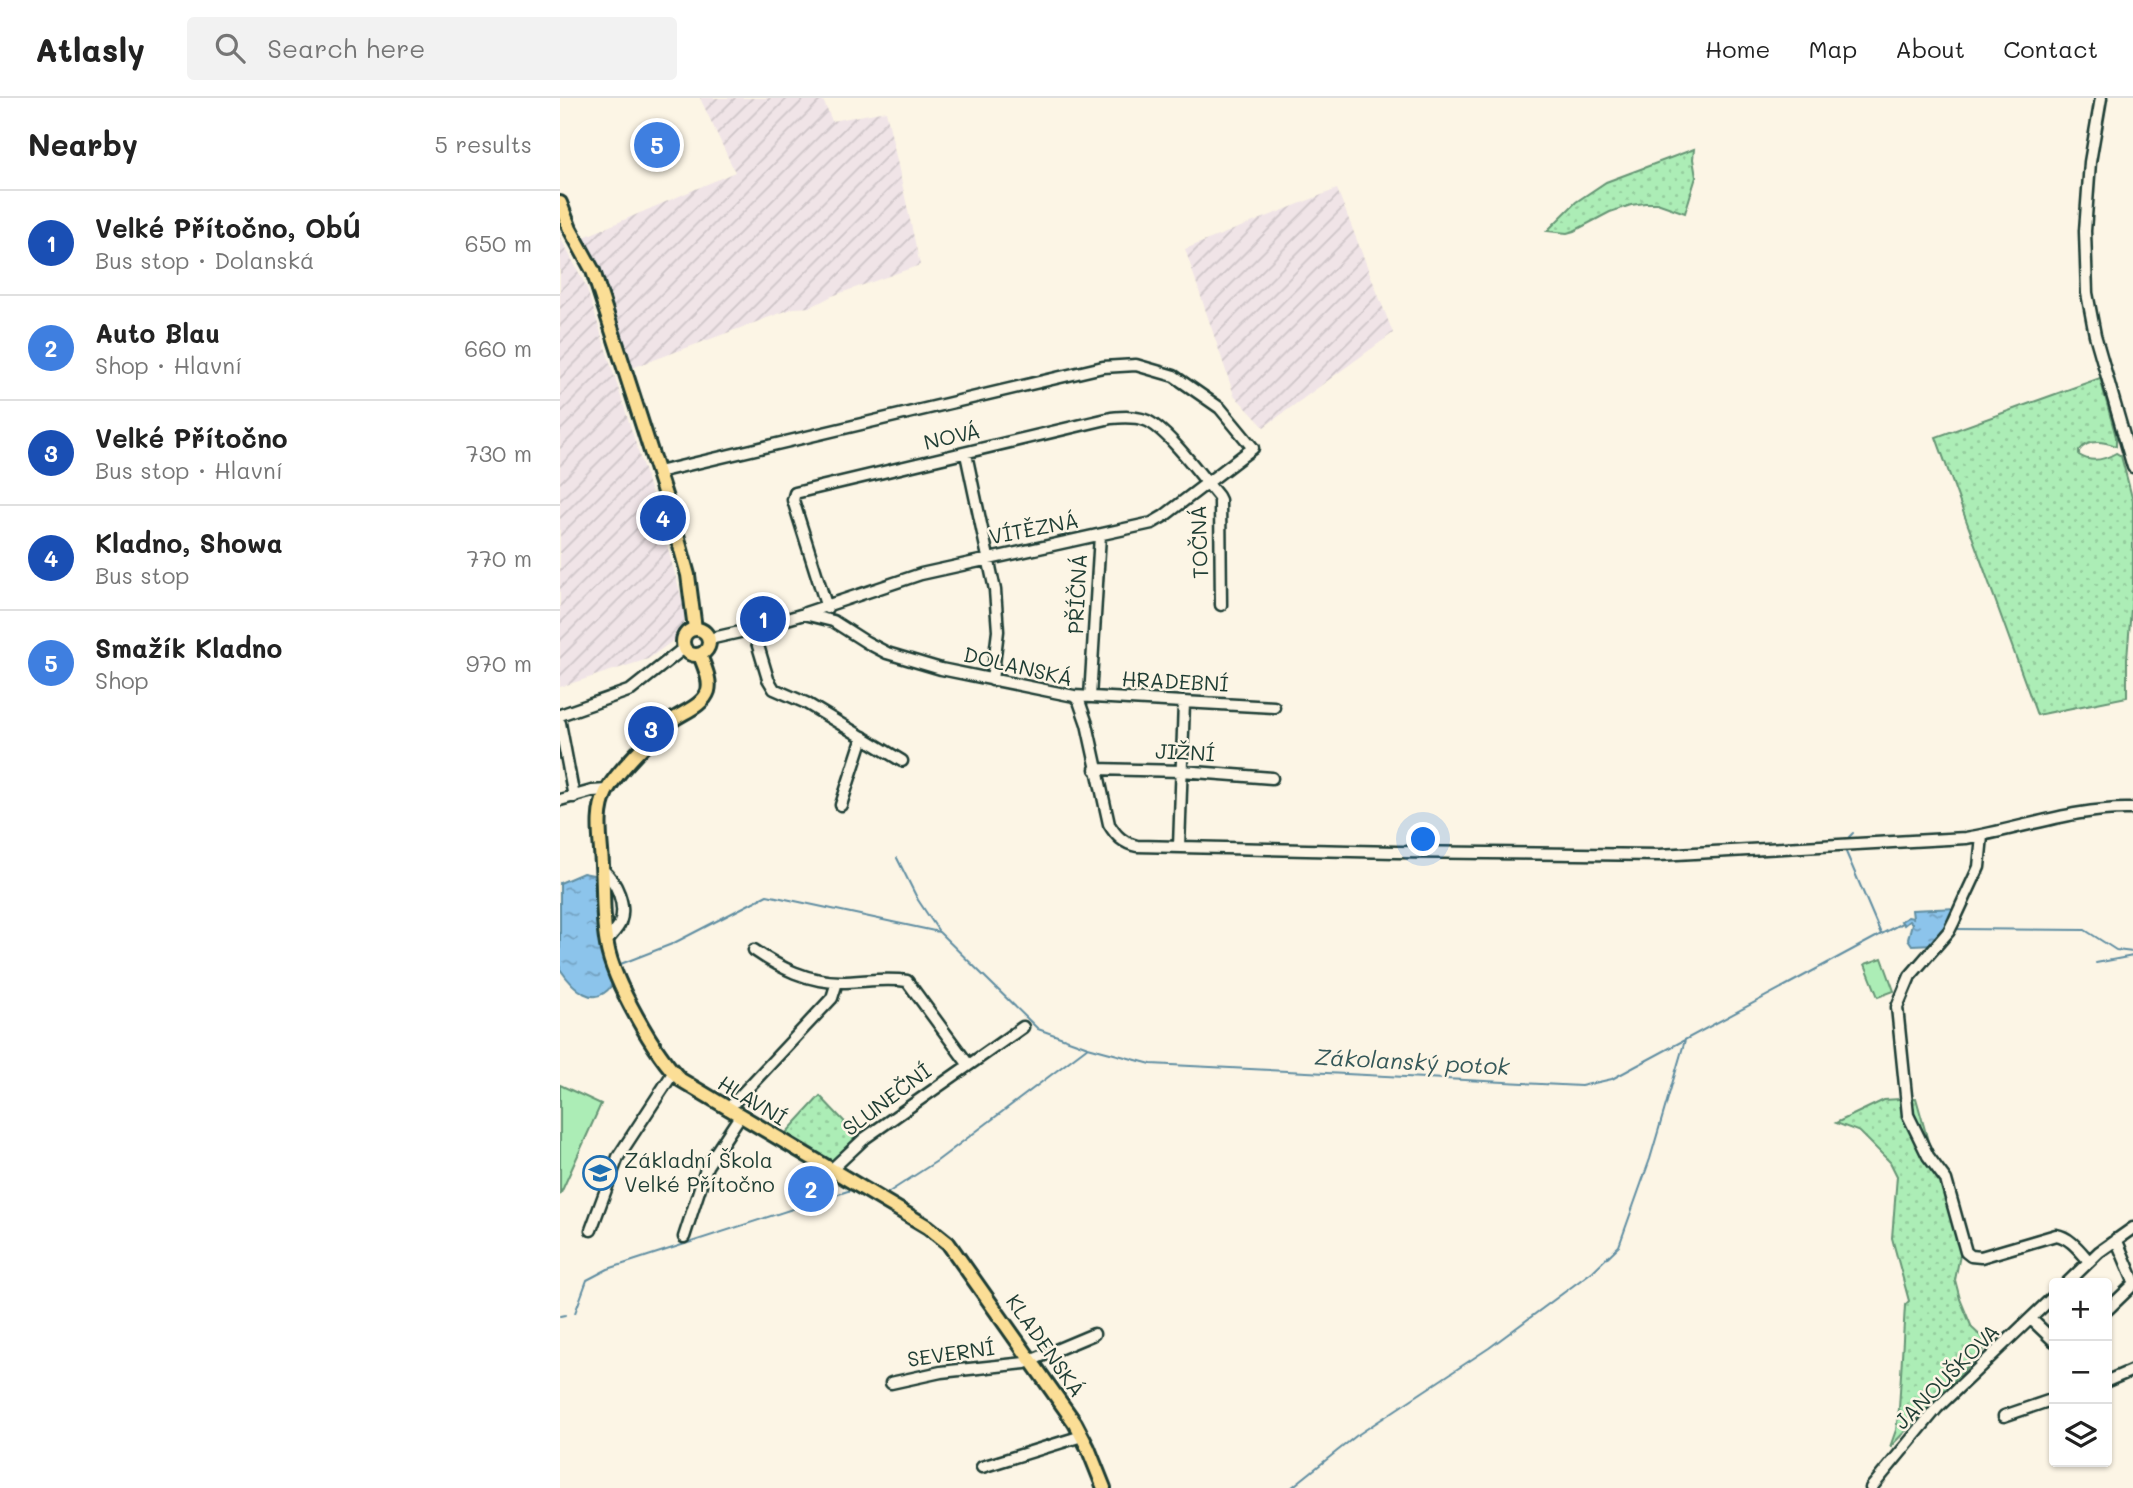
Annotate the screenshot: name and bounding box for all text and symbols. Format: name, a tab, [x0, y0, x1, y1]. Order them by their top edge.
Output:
search box	[187, 17, 677, 80]
text: Atlasly	[35, 27, 145, 70]
icon: search	[211, 29, 249, 67]
text: Search here	[267, 31, 425, 65]
text: Home	[1705, 33, 1770, 64]
text: Map	[1808, 33, 1857, 64]
text: About	[1895, 33, 1965, 64]
text: Contact	[2003, 33, 2098, 64]
pin: 5	[634, 119, 680, 171]
text: Nearby	[28, 124, 138, 164]
text: 5 results	[435, 129, 532, 159]
text: Velké Přítočno, ObÚ	[95, 211, 361, 245]
text: 1	[46, 228, 56, 258]
text: 650 m	[465, 228, 532, 258]
text: Bus stop · Dolanská	[95, 245, 314, 275]
text: Auto Blau	[95, 316, 220, 350]
text: 2	[45, 333, 57, 363]
text: 660 m	[464, 333, 532, 363]
text: Shop · Hlavní	[95, 350, 242, 380]
street label: NOVÁ	[921, 416, 982, 455]
text: Velké Přítočno	[95, 421, 288, 455]
text: 3	[44, 438, 58, 468]
text: 730 m	[466, 438, 532, 468]
text: Bus stop · Hlavní	[95, 455, 283, 485]
pin: 4	[640, 492, 686, 544]
street label: TOČNÁ	[1184, 505, 1213, 579]
street label: VÍTĚZNÁ	[987, 506, 1081, 549]
text: Kladno, Showa	[95, 526, 283, 560]
text: 4	[44, 543, 58, 573]
text: 770 m	[467, 543, 532, 573]
street label: PŘÍČNÁ	[1061, 553, 1092, 635]
text: Bus stop	[95, 560, 190, 590]
pin: 1	[740, 593, 786, 645]
text: Smažík Kladno	[95, 631, 282, 665]
street label: DOLANSKÁ	[961, 640, 1076, 691]
text: 5	[44, 648, 58, 678]
text: 970 m	[466, 648, 532, 678]
street label: HRADEBNÍ	[1121, 664, 1229, 697]
text: Shop	[95, 665, 149, 695]
pin: 3	[628, 703, 674, 755]
street label: JIŽNÍ	[1155, 736, 1216, 767]
your location	[1406, 822, 1440, 856]
water label: Zákolanský potok	[1314, 1041, 1511, 1081]
street label: SLUNEČNÍ	[836, 1057, 936, 1141]
street label: HLAVNÍ	[713, 1069, 792, 1131]
place label: Základní Škola Velké Přítočno	[624, 1146, 775, 1197]
school or university icon: Základní Škola Velké Přítočno	[581, 1154, 619, 1192]
pin: 2	[788, 1163, 834, 1215]
map controls	[2049, 1278, 2112, 1467]
button: +	[2049, 1278, 2112, 1341]
street label: KLADENSKÁ	[1001, 1288, 1092, 1402]
street label: JANOUŠKOVA	[1887, 1317, 2004, 1434]
street label: SEVERNÍ	[906, 1333, 996, 1372]
button: −	[2049, 1341, 2112, 1404]
button: layers	[2049, 1404, 2112, 1467]

